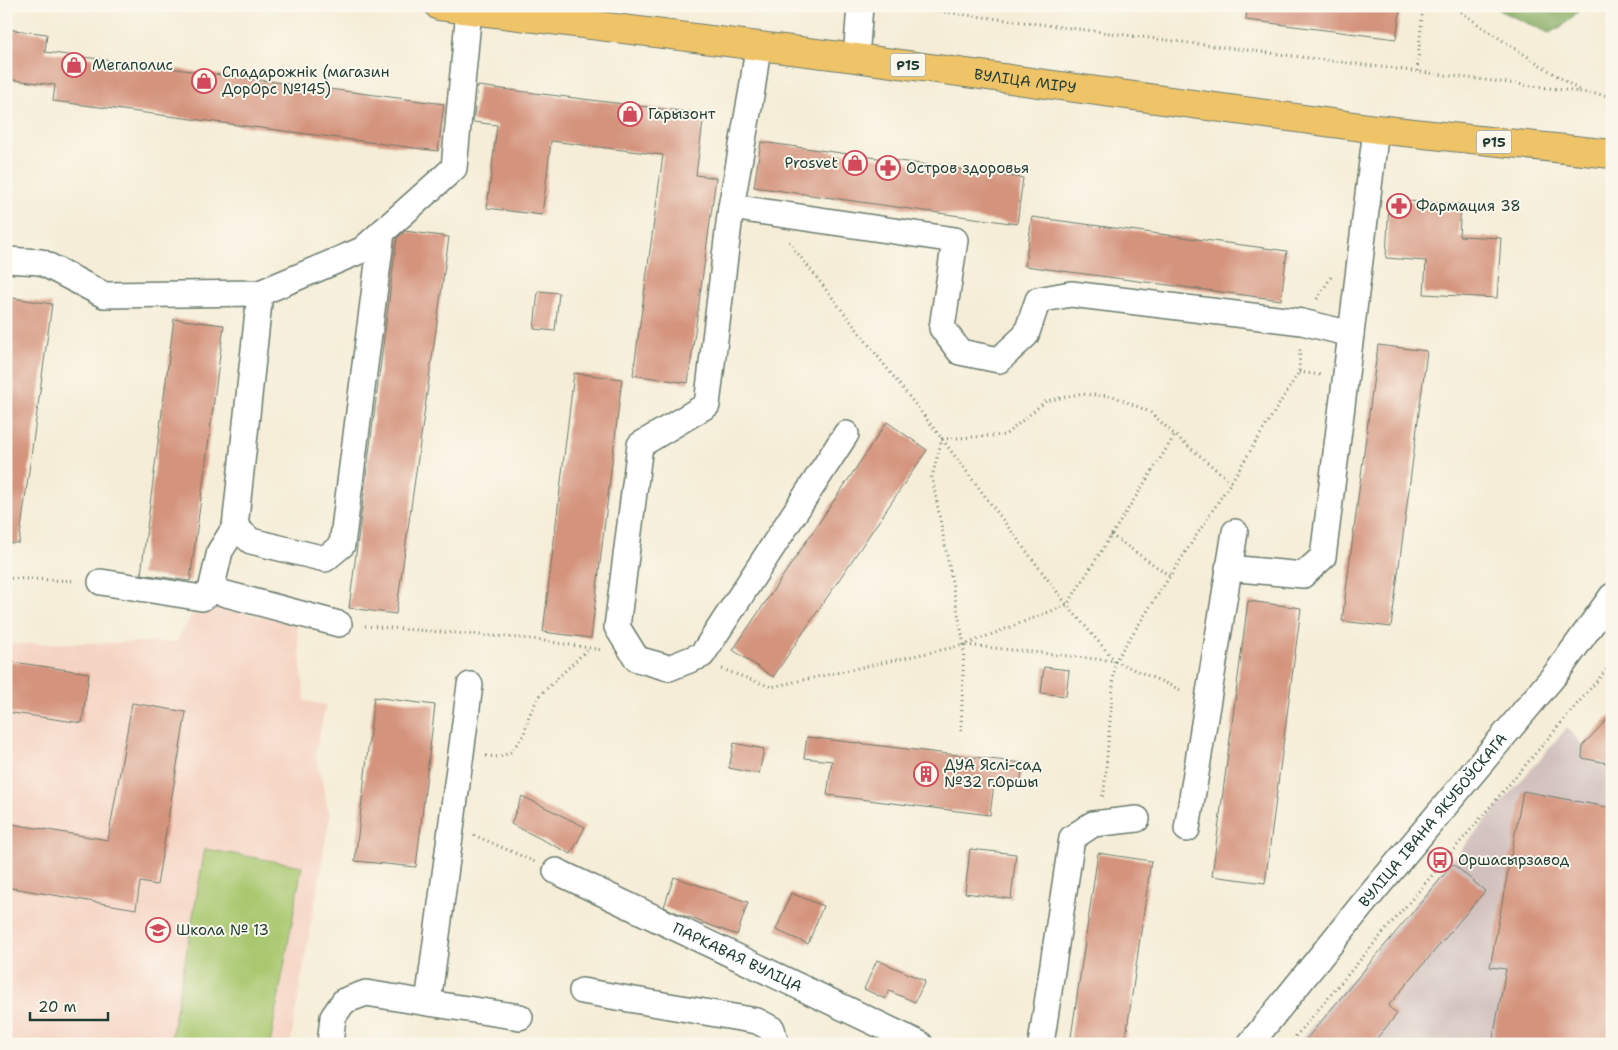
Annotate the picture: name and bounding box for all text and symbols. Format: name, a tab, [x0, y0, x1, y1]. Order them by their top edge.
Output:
shop icon: Мегаполис	[61, 52, 87, 78]
road number: Р15	[890, 54, 926, 76]
place label: Мегаполис	[92, 55, 173, 75]
place label: Спадарожнік (магазин ДорОрс №145)	[222, 62, 389, 99]
street label: ВУЛІЦА МІРУ	[973, 64, 1078, 98]
shop icon: Спадарожнік (магазин ДорОрс №145)	[191, 68, 217, 94]
shop icon: Гарызонт	[617, 101, 643, 127]
place label: Гарызонт	[648, 104, 716, 124]
road number: Р15	[1476, 130, 1512, 154]
shop icon: Prosvet	[842, 150, 868, 176]
place label: Prosvet	[785, 153, 838, 173]
pharmacy icon: Остров здоровья	[875, 155, 901, 181]
place label: Остров здоровья	[906, 158, 1029, 178]
pharmacy icon: Фармация 38	[1386, 193, 1412, 219]
place label: Фармация 38	[1416, 196, 1521, 216]
street label: ВУЛІЦА ІВАНА ЯКУБОЎСКАГА	[1354, 729, 1512, 911]
place label: ДУА Яслі-сад №32 г.Оршы	[944, 755, 1042, 792]
building icon: ДУА Яслі-сад №32 г.Оршы	[913, 761, 939, 787]
bus stop icon: Оршасырзавод	[1427, 847, 1453, 873]
place label: Оршасырзавод	[1458, 850, 1570, 870]
school or university icon: Школа № 13	[145, 917, 171, 943]
street label: ПАРКАВАЯ ВУЛІЦА	[670, 918, 806, 997]
place label: Школа № 13	[176, 920, 269, 940]
scale bar	[30, 990, 108, 1022]
text: 20 m	[38, 997, 77, 1017]

